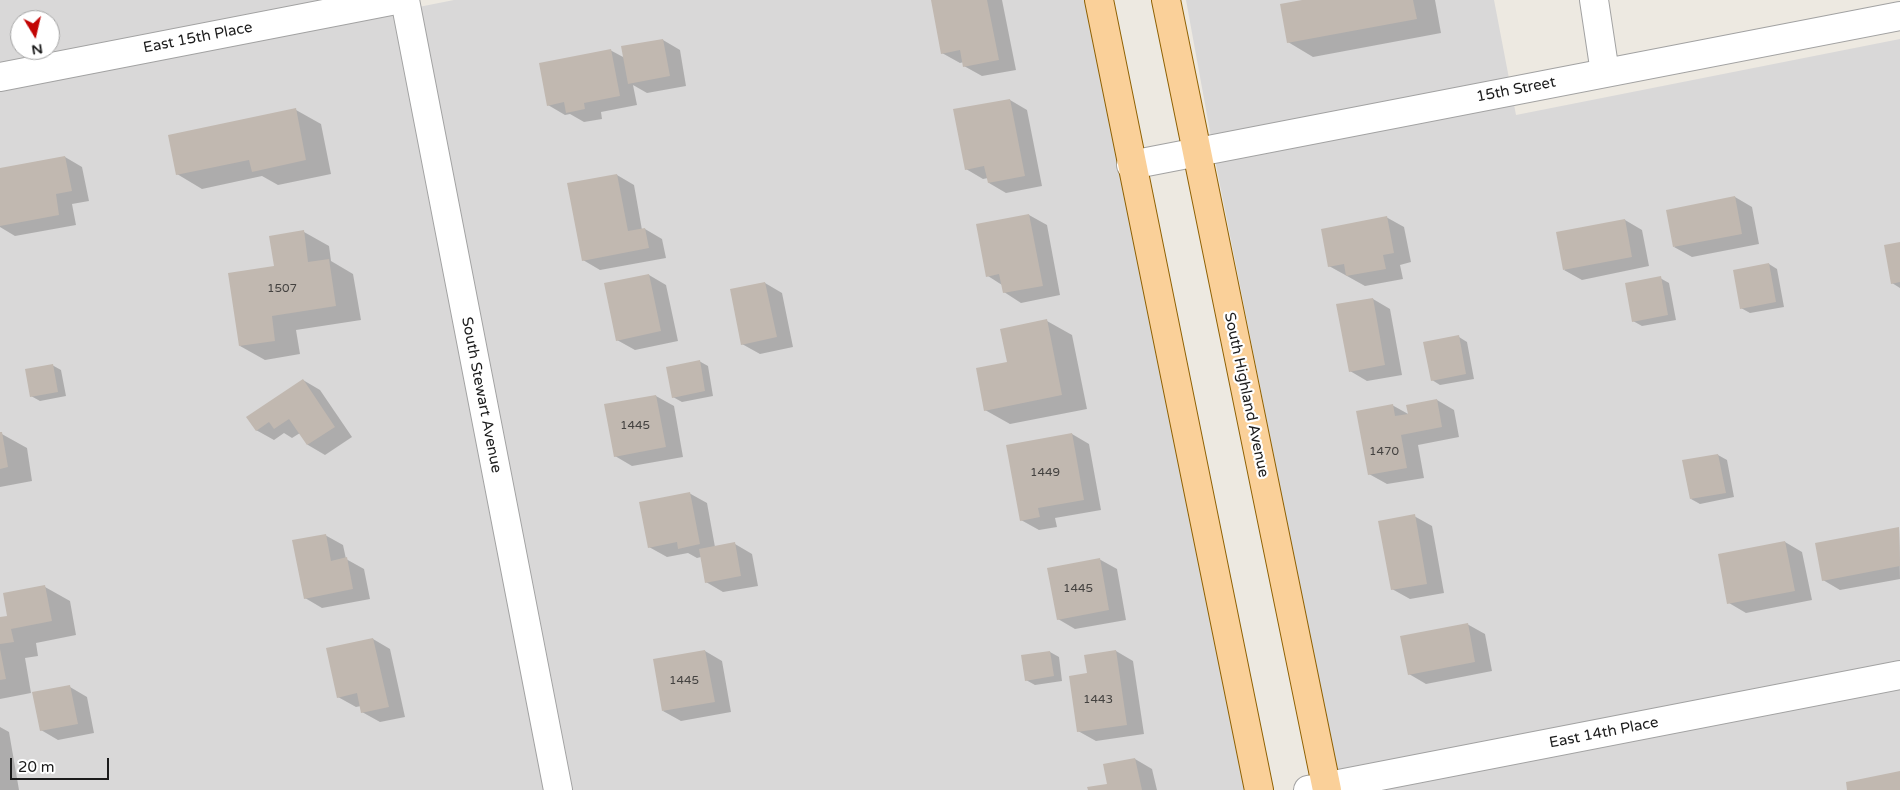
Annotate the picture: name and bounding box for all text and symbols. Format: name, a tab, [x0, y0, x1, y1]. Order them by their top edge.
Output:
north arrow	[10, 10, 60, 60]
street label: East 15th Place	[142, 19, 254, 57]
text: N	[30, 40, 44, 59]
street label: 15th Street	[1475, 73, 1557, 107]
house number: 1507	[267, 282, 297, 296]
street label: South Highland Avenue	[1220, 311, 1272, 479]
street label: South Stewart Avenue	[457, 315, 505, 475]
house number: 1445	[620, 419, 650, 433]
house number: 1470	[1369, 445, 1399, 459]
house number: 1449	[1030, 466, 1060, 480]
house number: 1445	[1063, 582, 1093, 596]
house number: 1445	[669, 674, 699, 688]
house number: 1443	[1083, 693, 1113, 707]
street label: East 14th Place	[1548, 714, 1660, 752]
scale bar	[12, 748, 111, 780]
text: 20 m	[18, 758, 55, 776]

